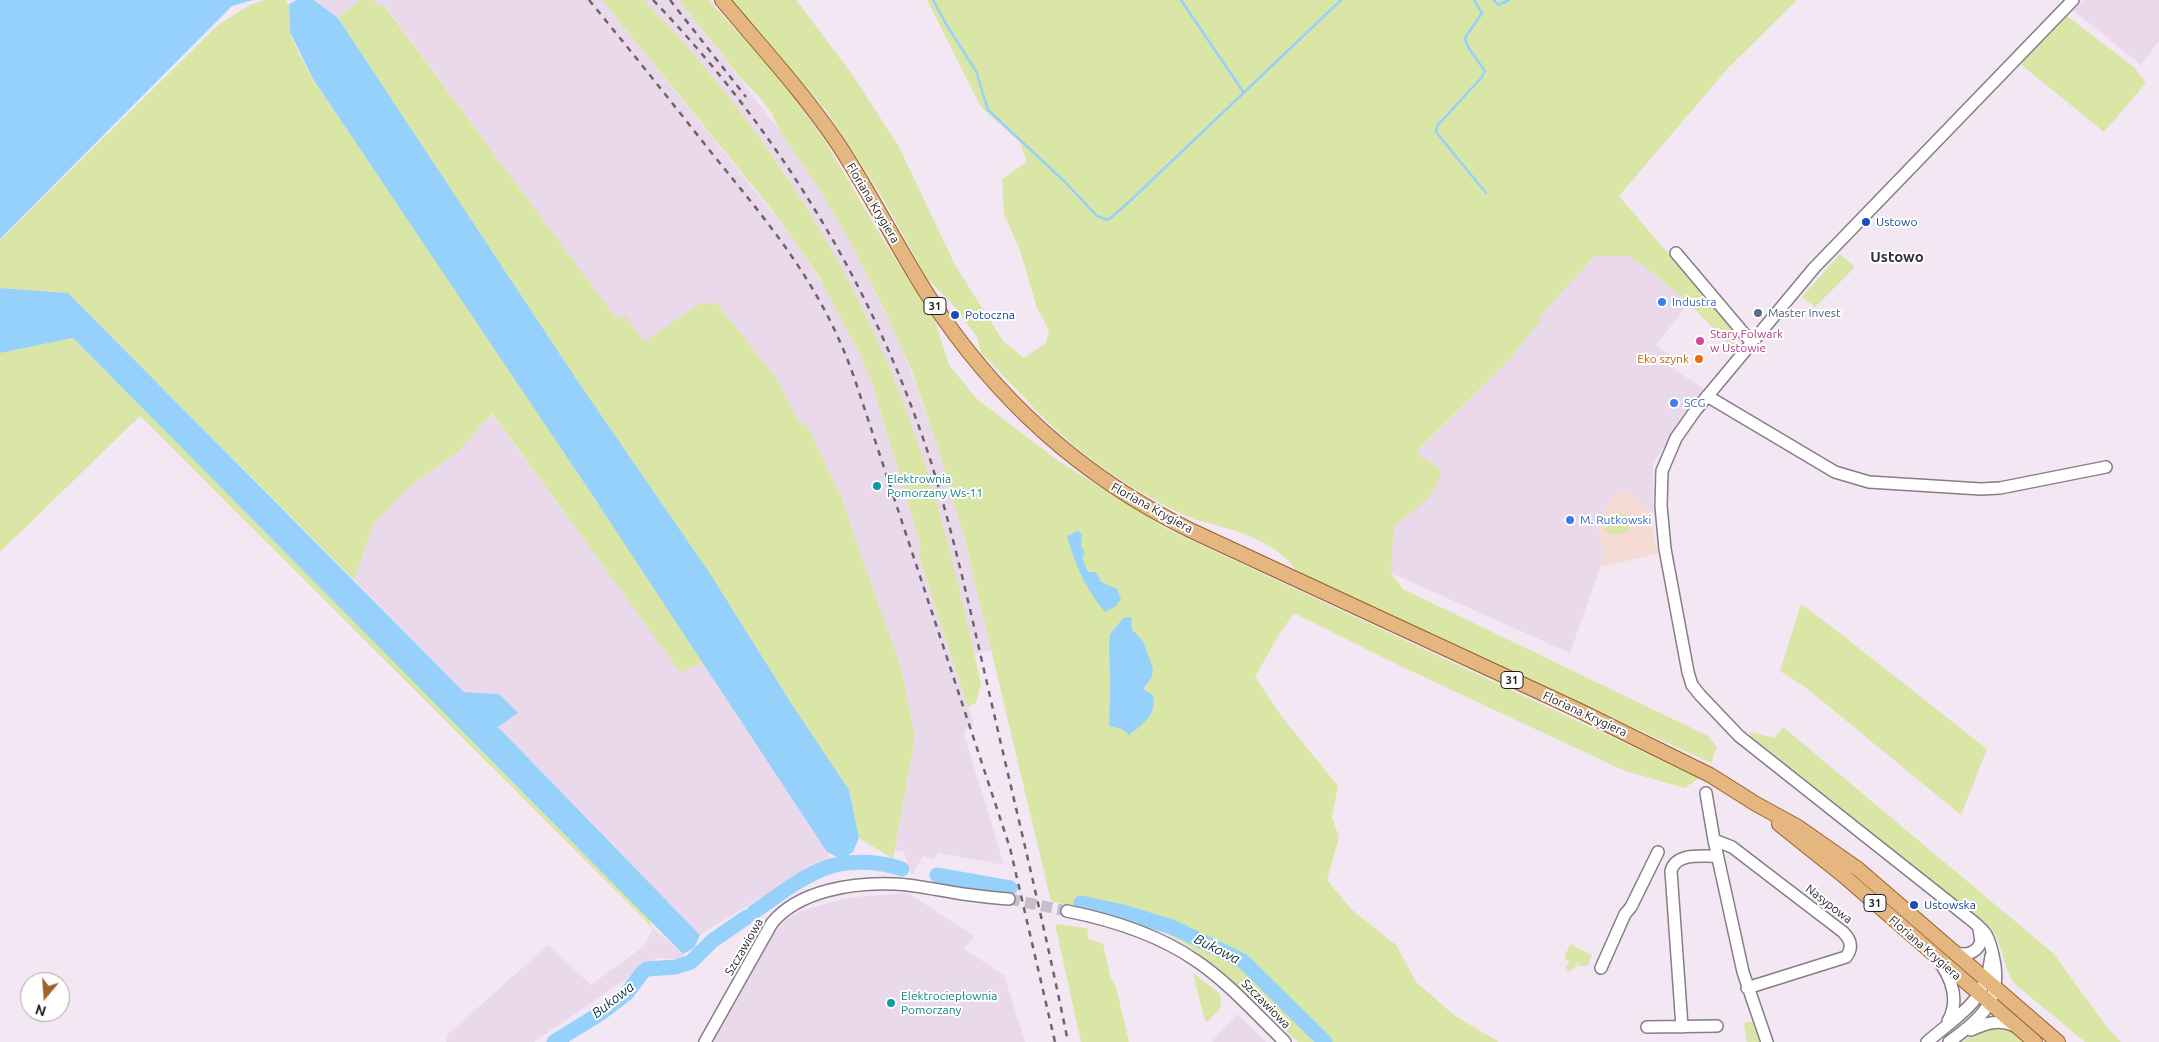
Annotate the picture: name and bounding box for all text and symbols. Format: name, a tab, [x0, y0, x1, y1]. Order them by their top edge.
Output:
street label: Floriana Krygiera	[843, 160, 903, 246]
place label: Ustowo	[1876, 215, 1917, 229]
marker: Ustowo	[1860, 216, 1872, 228]
district label: Ustowo	[1870, 248, 1924, 266]
place label: Industra	[1672, 295, 1716, 309]
marker: Industra	[1656, 296, 1668, 308]
road number: 31	[924, 298, 946, 314]
place label: Master Invest	[1768, 306, 1841, 320]
marker: Master Invest	[1752, 307, 1764, 319]
place label: Potoczna	[965, 308, 1015, 322]
marker: Potoczna	[949, 309, 961, 321]
place label: Stary Folwark w Ustowie	[1710, 327, 1783, 355]
marker: Stary Folwark w Ustowie	[1694, 335, 1706, 347]
place label: Eko szynk	[1637, 352, 1689, 366]
marker: Eko szynk	[1693, 353, 1705, 365]
place label: SCG	[1684, 396, 1705, 410]
marker: SCG	[1668, 397, 1680, 409]
place label: Elektrownia Pomorzany Ws-11	[887, 472, 983, 500]
marker: Elektrownia Pomorzany Ws-11	[871, 480, 883, 492]
street label: Floriana Krygiera	[1109, 480, 1195, 536]
place label: M. Rutkowski	[1580, 513, 1651, 527]
marker: M. Rutkowski	[1564, 514, 1576, 526]
road number: 31	[1501, 672, 1523, 688]
street label: Floriana Krygiera	[1541, 688, 1629, 740]
street label: Nasypowa	[1803, 881, 1855, 927]
road number: 31	[1864, 894, 1886, 911]
place label: Ustowska	[1924, 898, 1976, 912]
marker: Ustowska	[1908, 899, 1920, 911]
street label: Floriana Krygiera	[1886, 913, 1964, 983]
street label: Szczawiowa	[722, 916, 766, 978]
water label: Bukowa	[1191, 930, 1243, 968]
north arrow	[20, 972, 70, 1022]
street label: Szczawiowa	[1238, 976, 1294, 1032]
water label: Bukowa	[588, 978, 638, 1022]
place label: Elektrociepłownia Pomorzany	[901, 989, 997, 1017]
marker: Elektrociepłownia Pomorzany	[885, 997, 897, 1009]
text: N	[33, 1001, 48, 1020]

